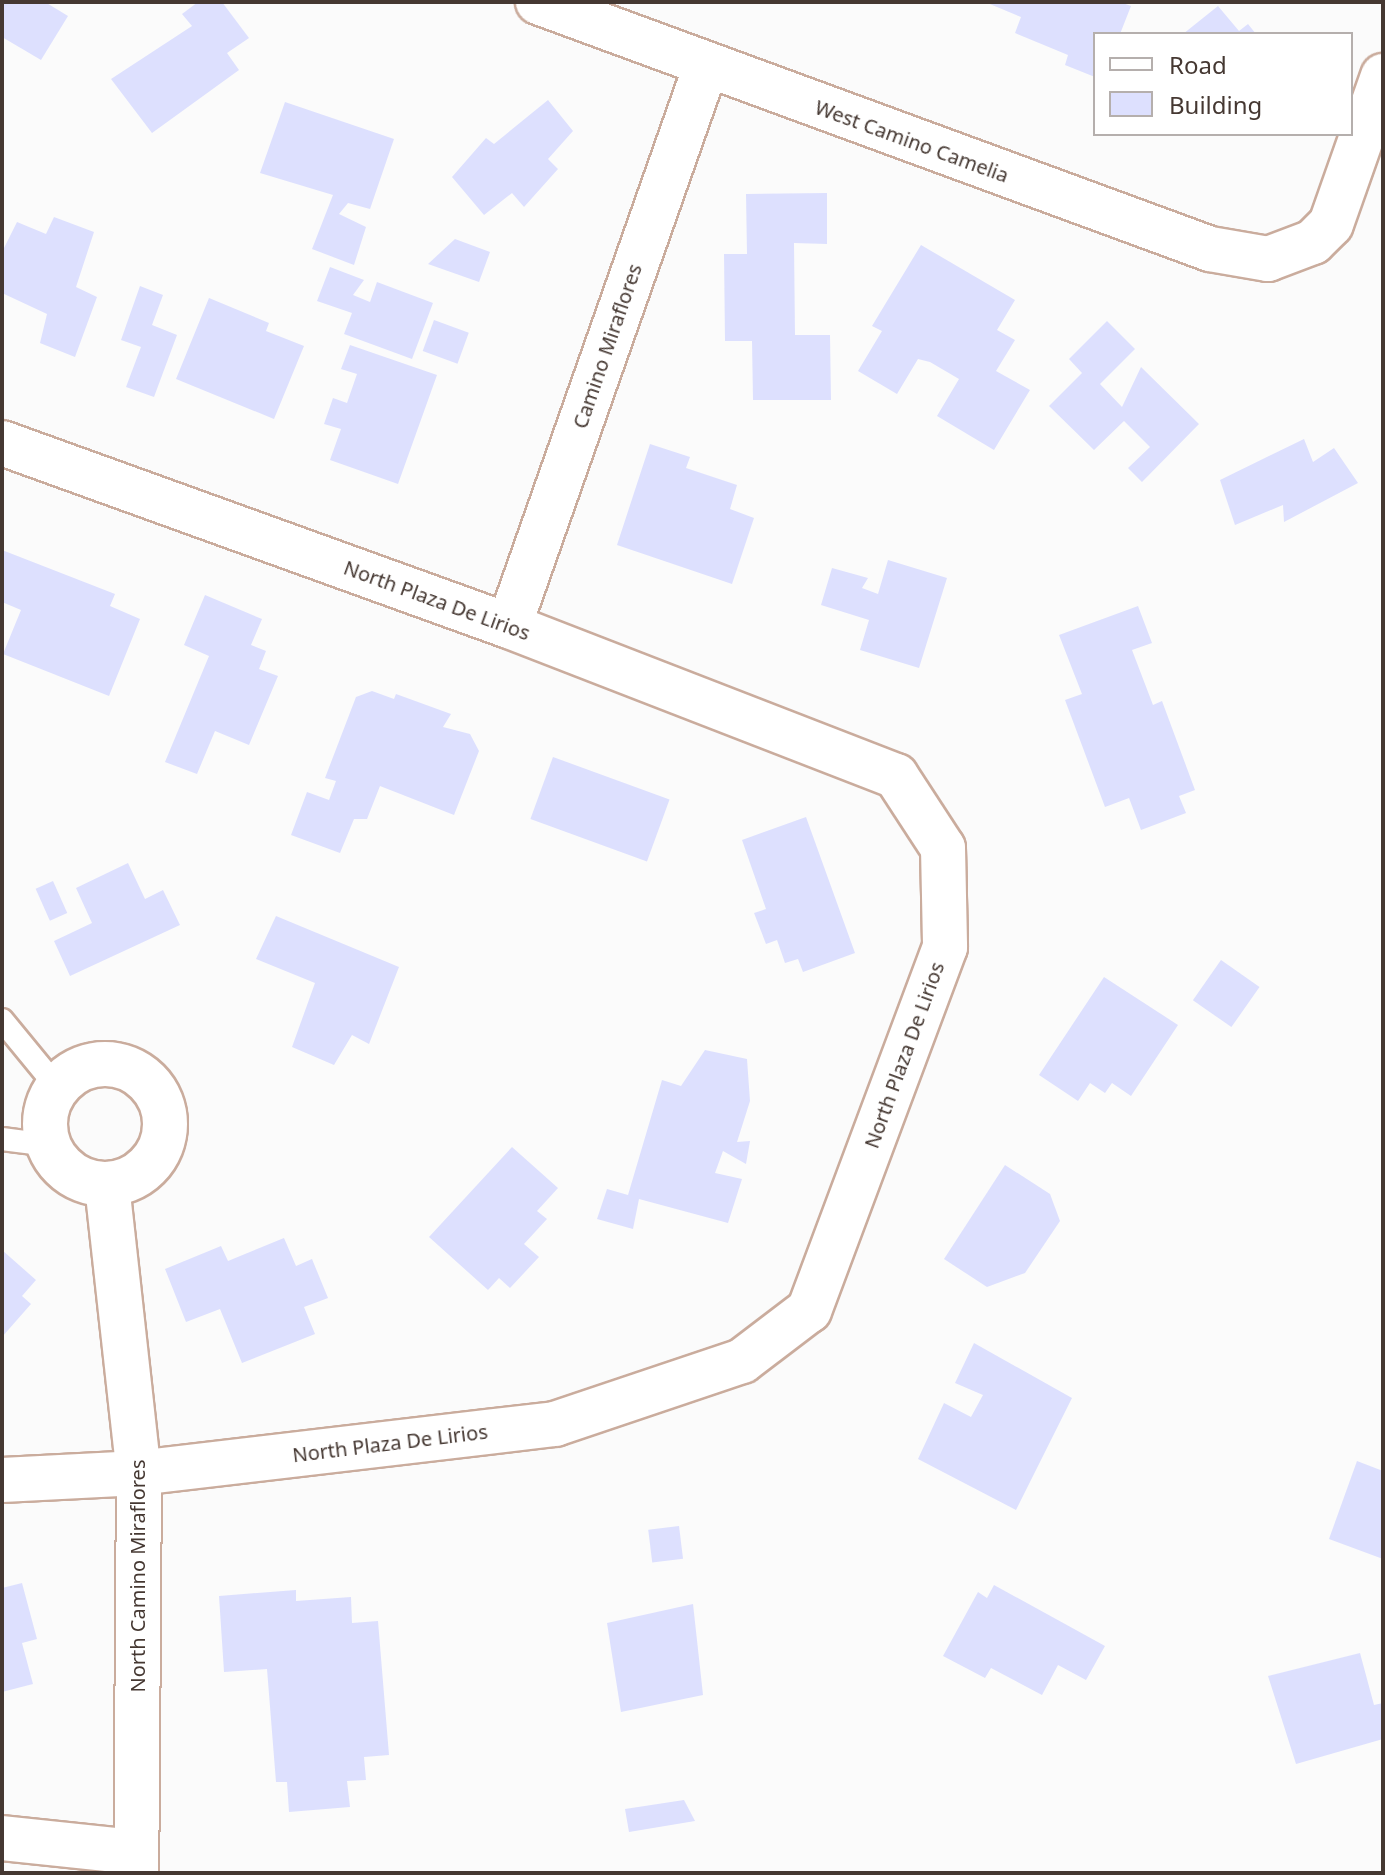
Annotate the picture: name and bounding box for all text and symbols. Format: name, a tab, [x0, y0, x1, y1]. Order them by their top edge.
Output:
legend	[1093, 32, 1353, 136]
text: Road	[1169, 48, 1227, 81]
text: Building	[1169, 88, 1262, 121]
street label: West Camino Camelia	[812, 95, 1012, 187]
street label: Camino Miraflores	[568, 260, 646, 432]
street label: North Plaza De Lirios	[341, 555, 533, 645]
street label: North Plaza De Lirios	[859, 959, 949, 1151]
street label: North Plaza De Lirios	[291, 1419, 489, 1467]
street label: North Camino Miraflores	[125, 1460, 149, 1692]

